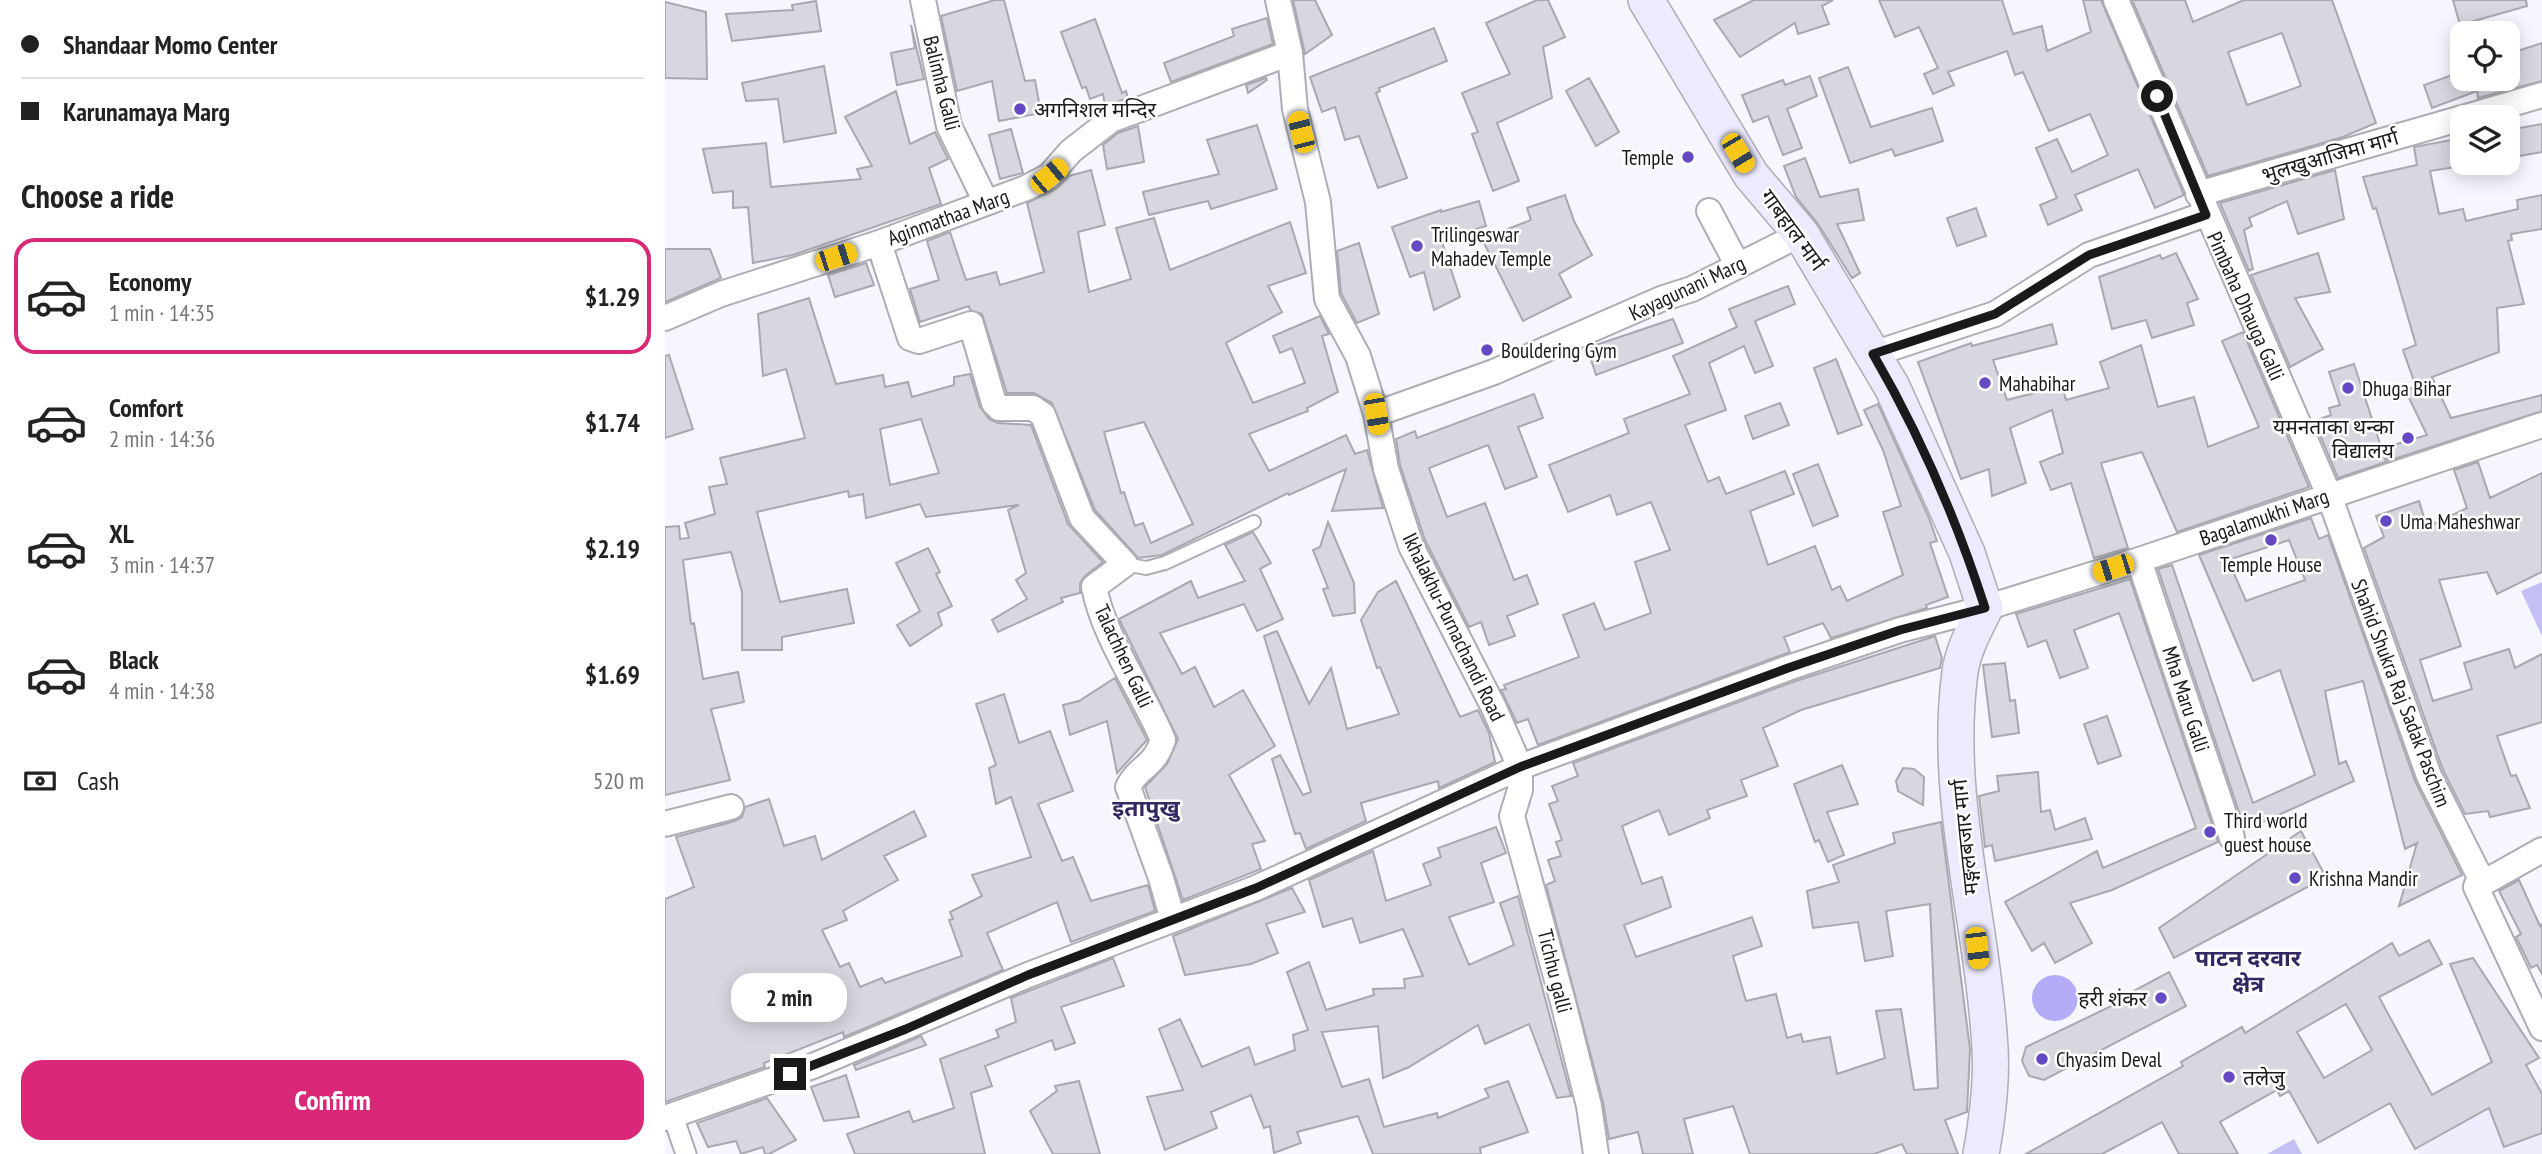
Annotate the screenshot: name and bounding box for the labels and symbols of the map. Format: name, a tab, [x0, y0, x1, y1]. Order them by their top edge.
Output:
street label: Balimha Galli	[917, 33, 967, 133]
route start	[2141, 80, 2173, 112]
place label: अगनिशल मन्दिर	[1034, 96, 1157, 123]
marker: अगनिशल मन्दिर	[1012, 101, 1028, 117]
car	[1286, 109, 1317, 155]
street label: भुलखुआजिमा मार्ग	[2259, 123, 2403, 188]
car	[1719, 130, 1758, 176]
place label: Temple	[1622, 144, 1674, 171]
marker: Temple	[1680, 149, 1696, 165]
car	[1027, 154, 1072, 198]
street label: Aginmathaa Marg	[883, 183, 1013, 251]
street label: गाबहाल मार्ग	[1754, 184, 1832, 277]
place label: Trilingeswar Mahadev Temple	[1431, 221, 1552, 272]
street label: Pimbaha Dhauga Galli	[2201, 227, 2291, 385]
marker: Trilingeswar Mahadev Temple	[1409, 238, 1425, 254]
car	[813, 241, 860, 273]
street label: Kayagunani Marg	[1625, 249, 1749, 327]
place label: Bouldering Gym	[1501, 337, 1617, 364]
marker: Bouldering Gym	[1479, 342, 1495, 358]
place label: Mahabihar	[1999, 370, 2076, 397]
marker: Mahabihar	[1977, 375, 1993, 391]
place label: Dhuga Bihar	[2362, 375, 2451, 402]
marker: Dhuga Bihar	[2340, 380, 2356, 396]
car	[1363, 391, 1390, 437]
place label: यमनताका थन्का विद्यालय	[2273, 413, 2395, 464]
marker: यमनताका थन्का विद्यालय	[2400, 430, 2416, 446]
street label: Bagalamukhi Marg	[2196, 482, 2332, 552]
place label: Uma Maheshwar	[2400, 508, 2520, 535]
marker: Uma Maheshwar	[2378, 513, 2394, 529]
street label: Ikhalakhu-Purnachandi Road	[1397, 528, 1511, 726]
marker: Temple House	[2263, 532, 2279, 548]
place label: Temple House	[2220, 551, 2322, 578]
car	[2090, 552, 2137, 584]
street label: Shahid Shukra Raj Sadak Paschim	[2345, 575, 2457, 811]
street label: Talachhen Galli	[1088, 600, 1160, 712]
street label: Mha Maru Galli	[2156, 643, 2216, 755]
street label: मङ्गलबजार मार्ग	[1945, 777, 1984, 896]
district label: इतापुखु	[1112, 793, 1181, 822]
place label: Third world guest house	[2224, 807, 2311, 858]
marker: Third world guest house	[2202, 824, 2218, 840]
place label: Krishna Mandir	[2309, 865, 2418, 892]
marker: Krishna Mandir	[2287, 870, 2303, 886]
street label: Tichhu galli	[1532, 926, 1578, 1016]
car	[1965, 926, 1990, 970]
district label: पाटन दरवार क्षेत्र	[2195, 943, 2302, 998]
callout: 2 min	[732, 972, 848, 1021]
place label: हरी शंकर	[2078, 985, 2147, 1012]
marker: हरी शंकर	[2153, 990, 2169, 1006]
place label: Chyasim Deval	[2056, 1046, 2162, 1073]
marker: Chyasim Deval	[2034, 1051, 2050, 1067]
route end	[774, 1058, 806, 1090]
place label: तलेजु	[2243, 1064, 2286, 1091]
marker: तलेजु	[2221, 1069, 2237, 1085]

